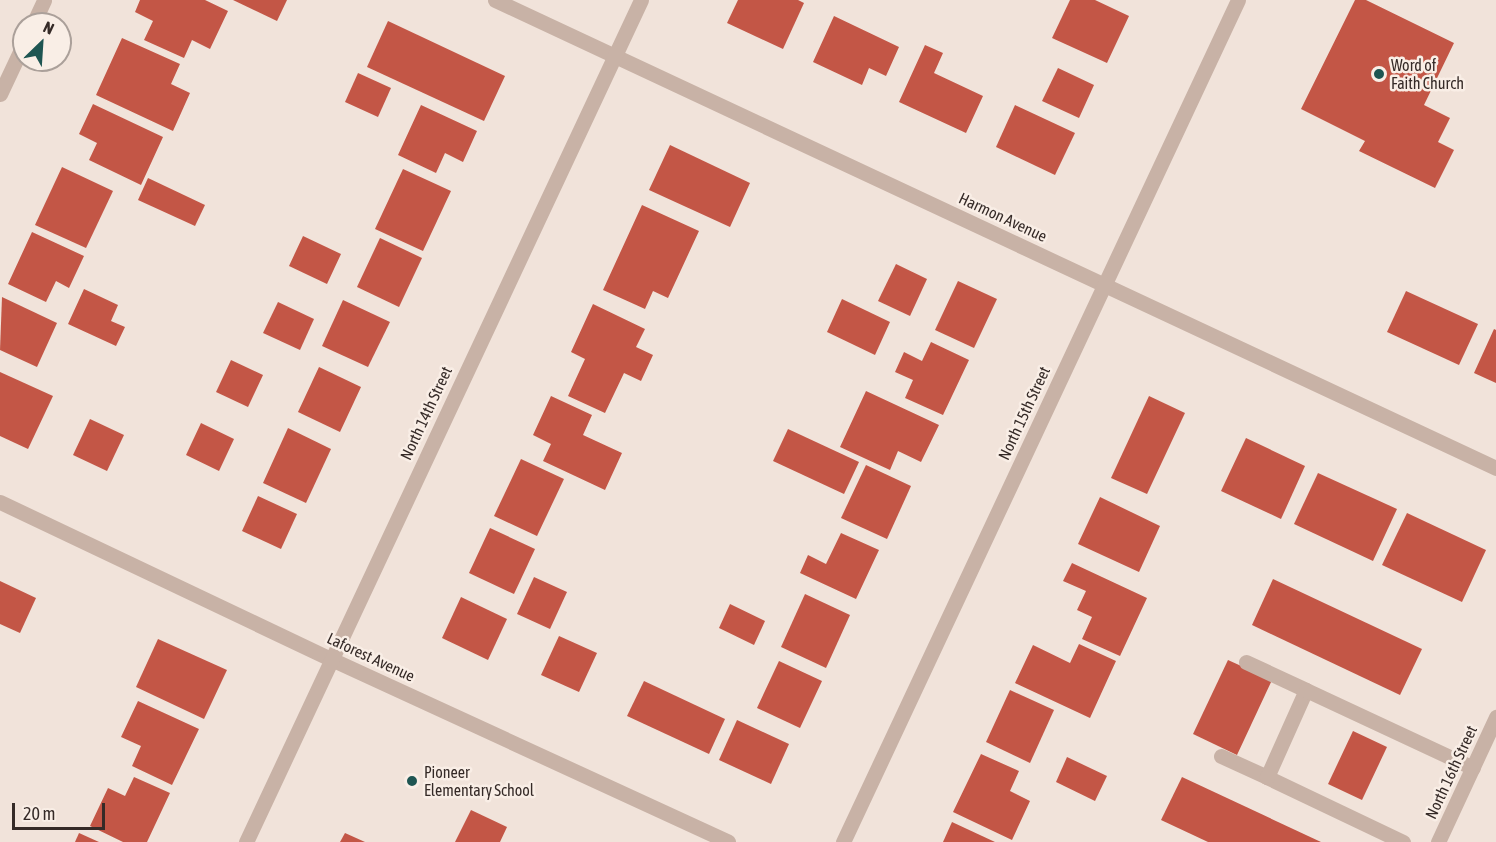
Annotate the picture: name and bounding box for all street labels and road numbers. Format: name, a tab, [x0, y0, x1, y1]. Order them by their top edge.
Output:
street label: Harmon Avenue	[956, 188, 1050, 246]
street label: North 14th Street	[396, 363, 456, 463]
street label: North 15th Street	[994, 363, 1054, 463]
street label: Laforest Avenue	[324, 628, 418, 686]
street label: North 16th Street	[1421, 722, 1481, 822]

